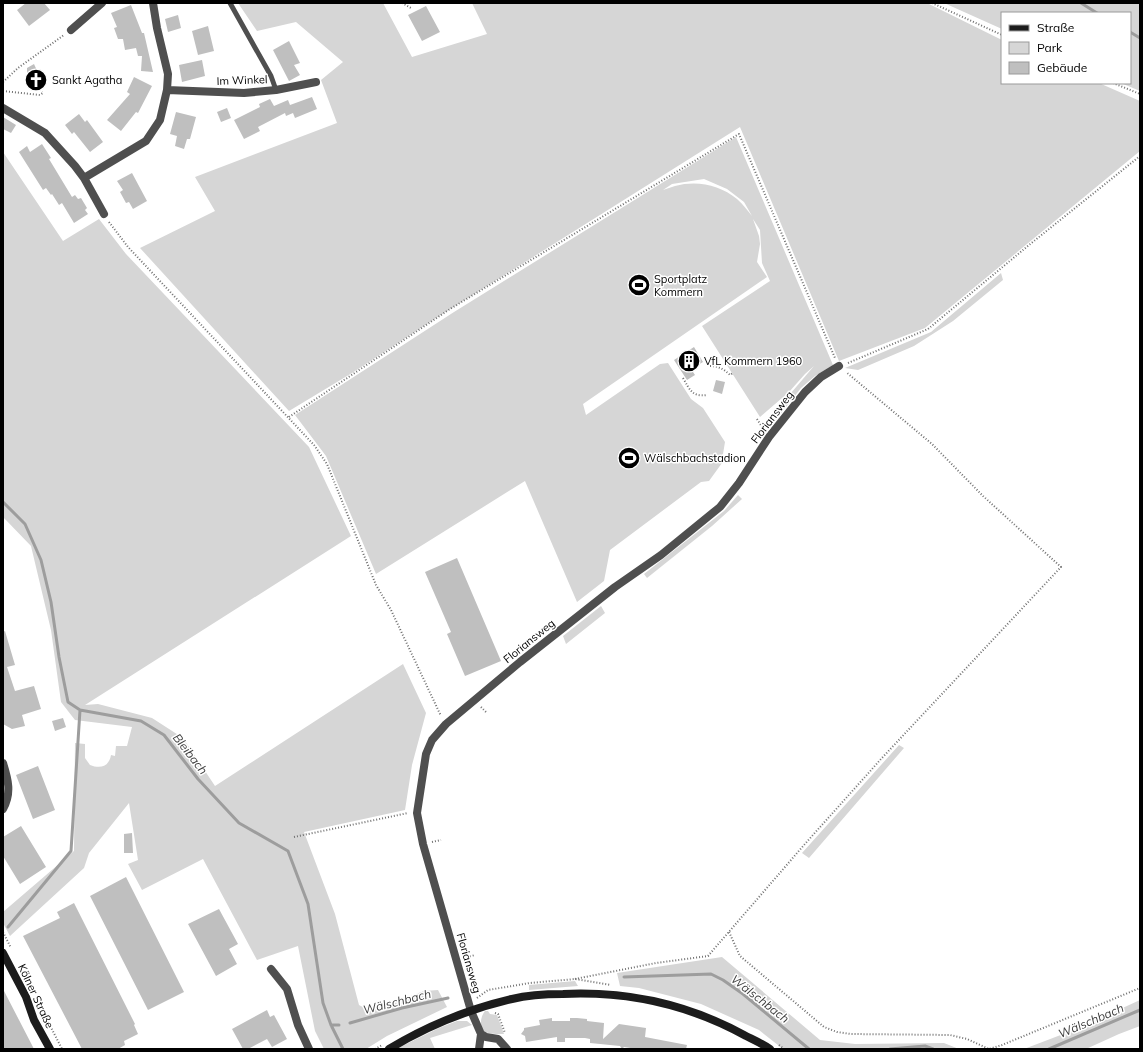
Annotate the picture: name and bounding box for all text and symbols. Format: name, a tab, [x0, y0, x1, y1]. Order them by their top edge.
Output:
legend	[1001, 12, 1131, 84]
text: Straße	[1037, 20, 1074, 35]
text: Park	[1037, 40, 1063, 55]
text: Gebäude	[1037, 60, 1087, 75]
church icon: Sankt Agatha	[23, 67, 49, 93]
street label: Im Winkel	[216, 72, 268, 88]
place label: Sankt Agatha	[52, 73, 122, 87]
sports icon: Sportplatz Kommern	[626, 272, 652, 298]
place label: Sportplatz Kommern	[654, 272, 708, 299]
building icon: VfL Kommern 1960	[676, 348, 702, 374]
place label: VfL Kommern 1960	[704, 354, 803, 368]
street label: Floriansweg	[748, 388, 796, 446]
sports icon: Wälschbachstadion	[616, 445, 642, 471]
place label: Wälschbachstadion	[644, 451, 746, 465]
street label: Floriansweg	[500, 616, 558, 666]
water label: Bleibach	[170, 730, 211, 777]
street label: Floriansweg	[454, 931, 484, 995]
street label: Kölner Straße	[15, 962, 57, 1030]
water label: Wälschbach	[728, 971, 792, 1026]
water label: Wälschbach	[361, 986, 433, 1017]
water label: Wälschbach	[1056, 1000, 1126, 1041]

